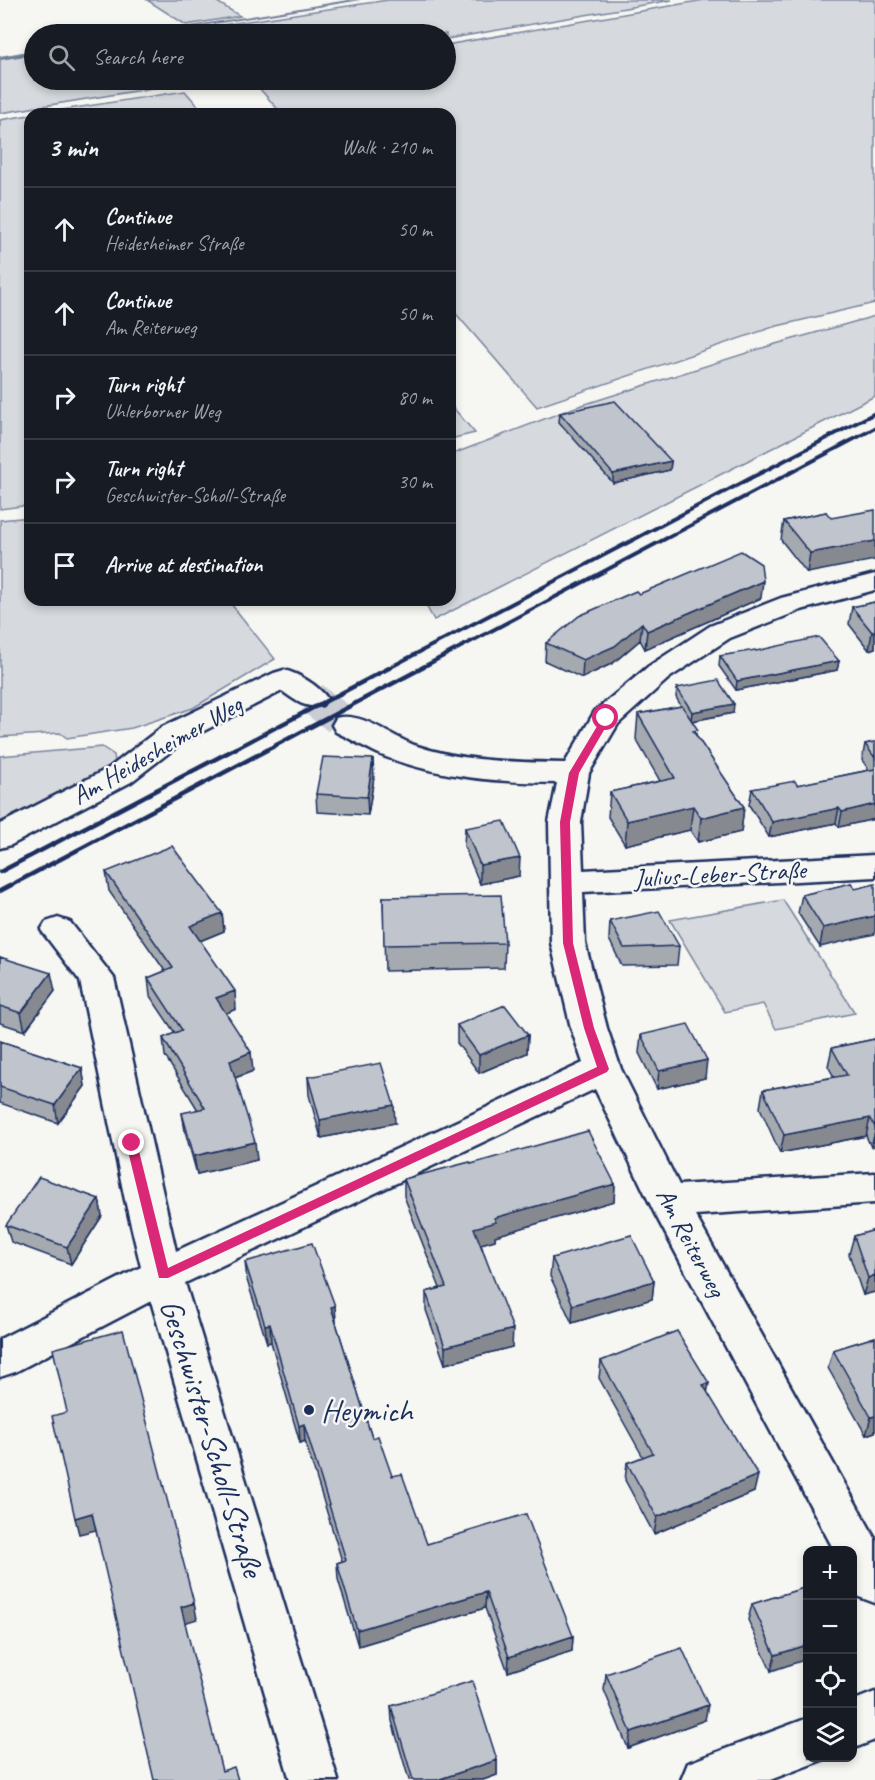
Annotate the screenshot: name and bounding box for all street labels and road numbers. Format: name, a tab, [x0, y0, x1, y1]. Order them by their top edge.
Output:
street label: Am Heidesheimer Weg	[66, 687, 250, 812]
street label: Julius-Leber-Straße	[631, 853, 809, 895]
street label: Am Reiterweg	[649, 1182, 734, 1304]
street label: Geschwister-Scholl-Straße	[150, 1294, 274, 1584]

